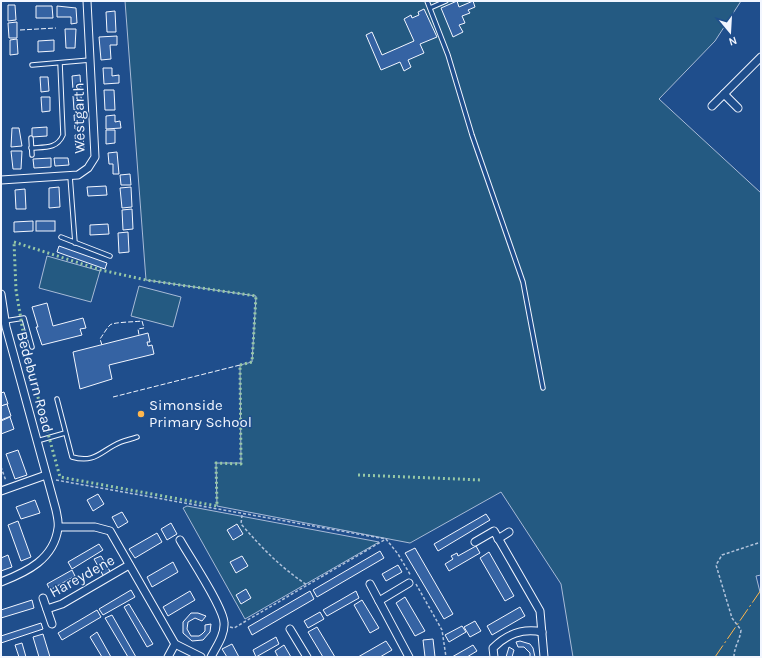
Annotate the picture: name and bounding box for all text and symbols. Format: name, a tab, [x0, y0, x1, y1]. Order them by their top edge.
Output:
north arrow	[710, 12, 750, 52]
text: N	[727, 34, 739, 48]
street label: Westgarth	[69, 82, 89, 154]
street label: Bedeburn Road	[13, 329, 57, 435]
place label: Simonside Primary School	[149, 396, 252, 431]
marker: Simonside Primary School	[136, 409, 146, 419]
street label: Hareydene	[46, 551, 118, 601]

